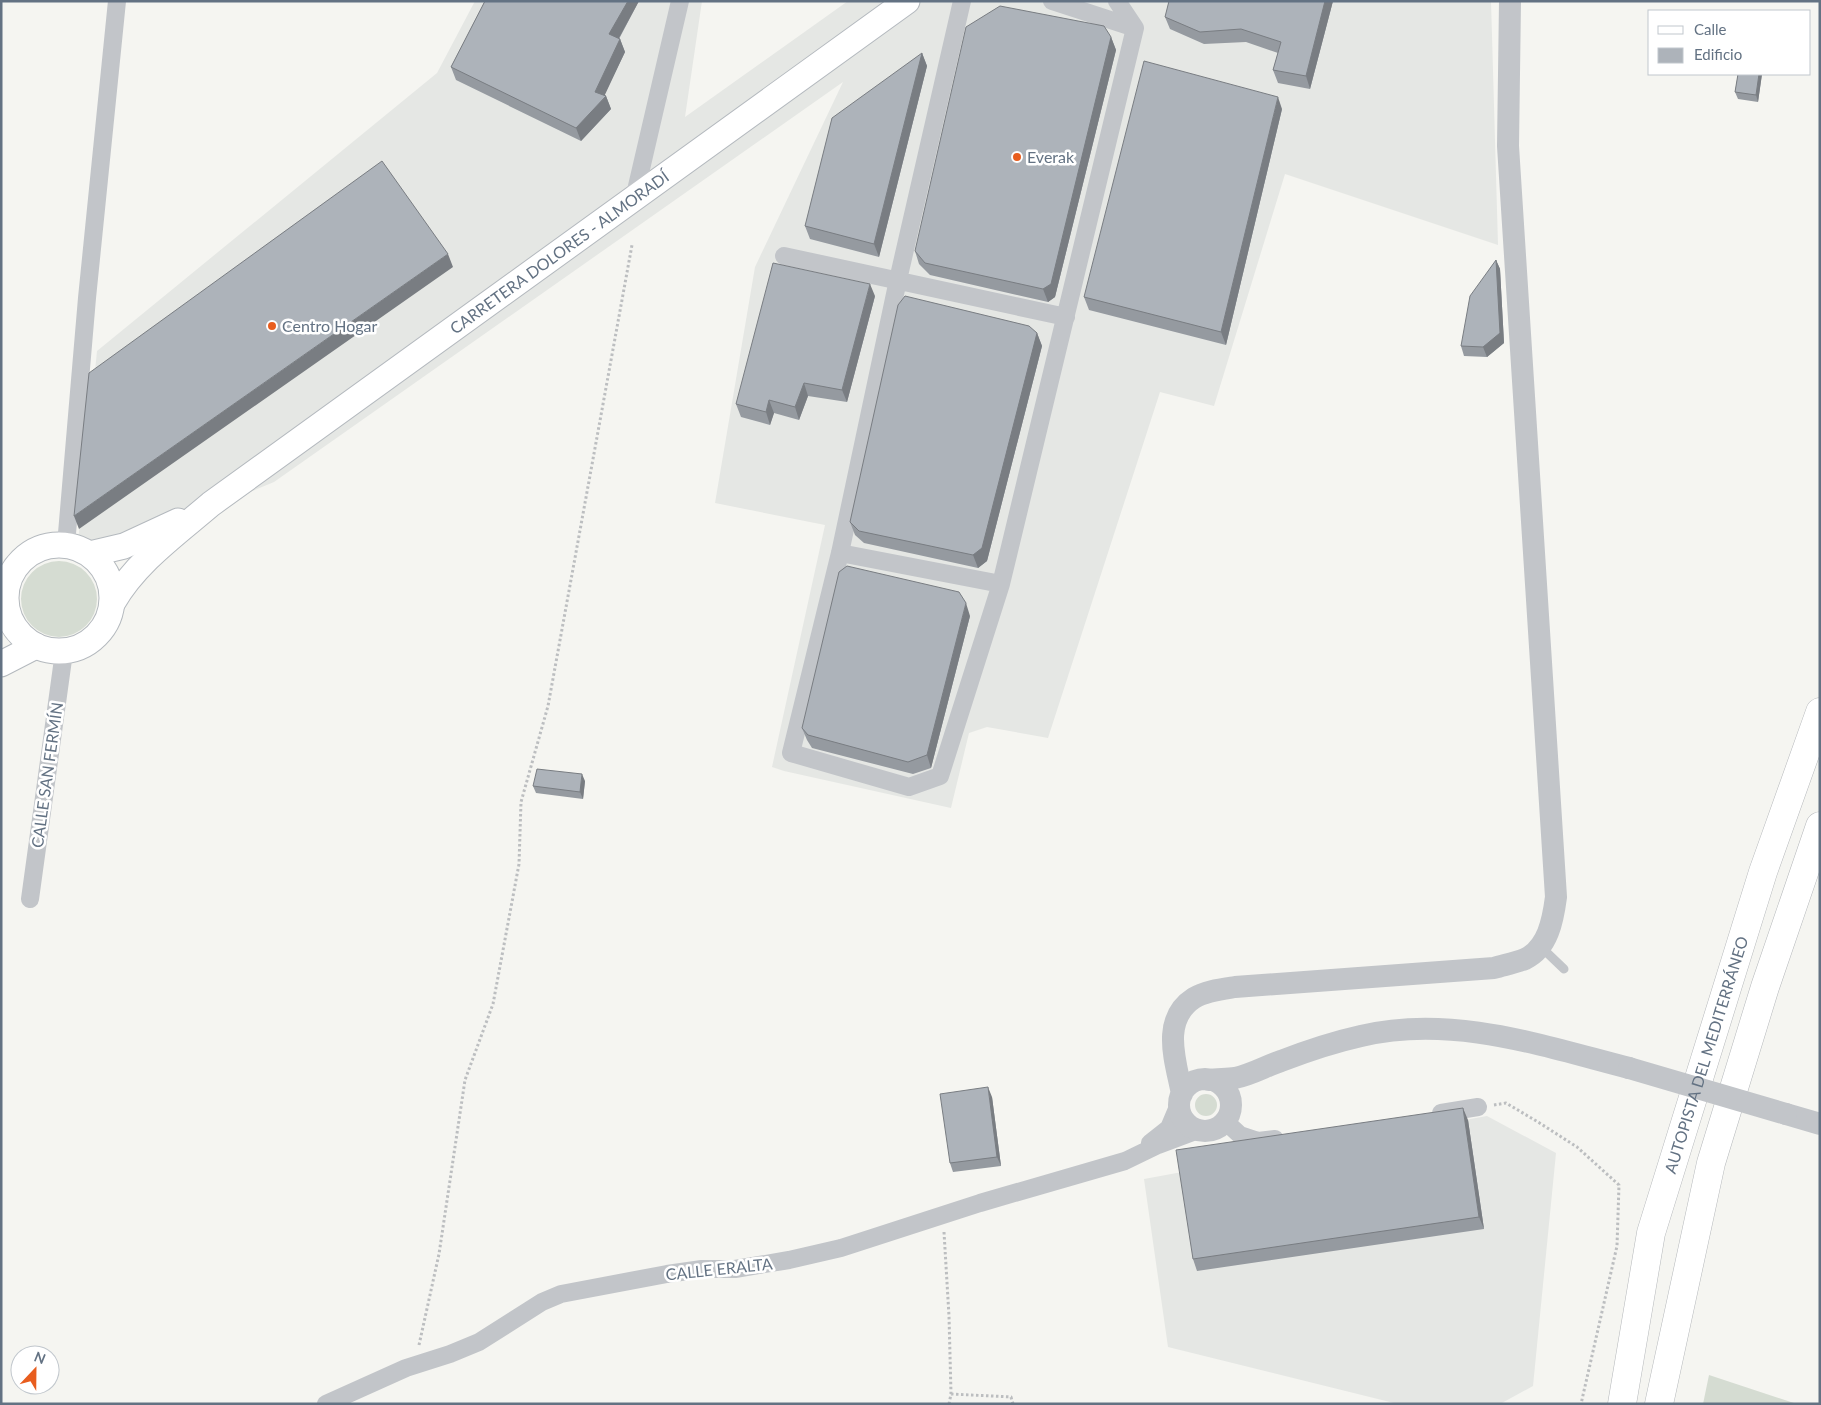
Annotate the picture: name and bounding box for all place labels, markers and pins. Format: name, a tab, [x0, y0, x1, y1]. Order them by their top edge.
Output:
place label: Everak	[1027, 147, 1075, 166]
marker: Everak	[1011, 151, 1023, 163]
place label: Centro Hogar	[282, 316, 377, 335]
marker: Centro Hogar	[266, 320, 278, 332]

